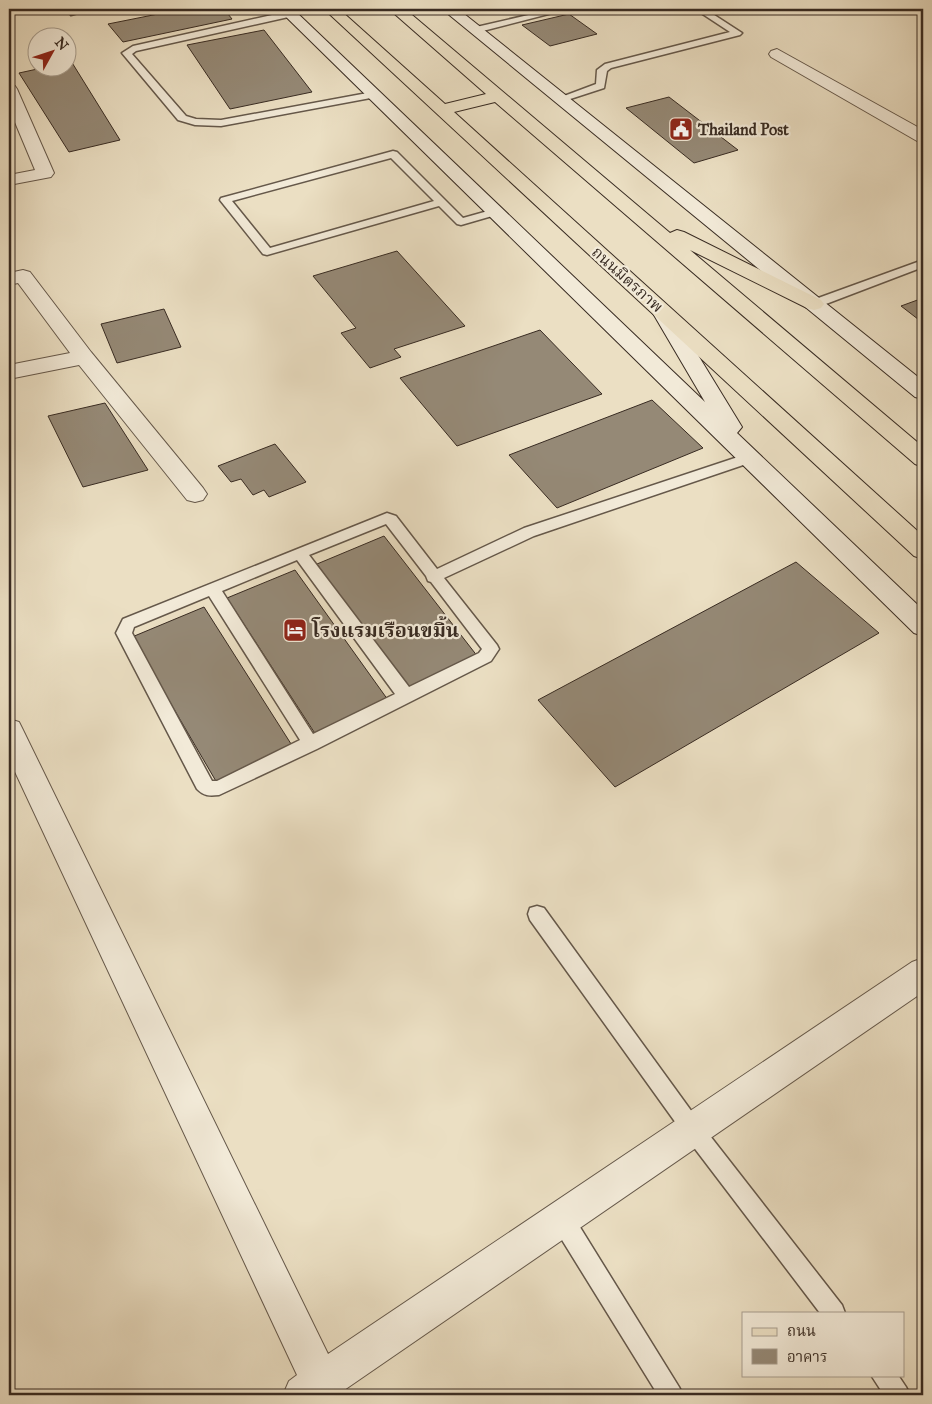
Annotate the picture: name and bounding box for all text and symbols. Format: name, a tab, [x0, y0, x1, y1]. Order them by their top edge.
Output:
north arrow	[28, 28, 78, 78]
text: N	[51, 34, 72, 54]
public building icon: Thailand Post	[668, 116, 694, 142]
place label: Thailand Post	[697, 120, 789, 139]
street label: ถนนมิตรภาพ	[588, 242, 667, 316]
place label: โรงแรมเรือนขมิ้น	[311, 615, 459, 642]
hotel icon: โรงแรมเรือนขมิ้น	[282, 617, 308, 643]
legend	[742, 1312, 904, 1376]
text: ถนน	[787, 1322, 816, 1340]
text: อาคาร	[787, 1348, 827, 1366]

